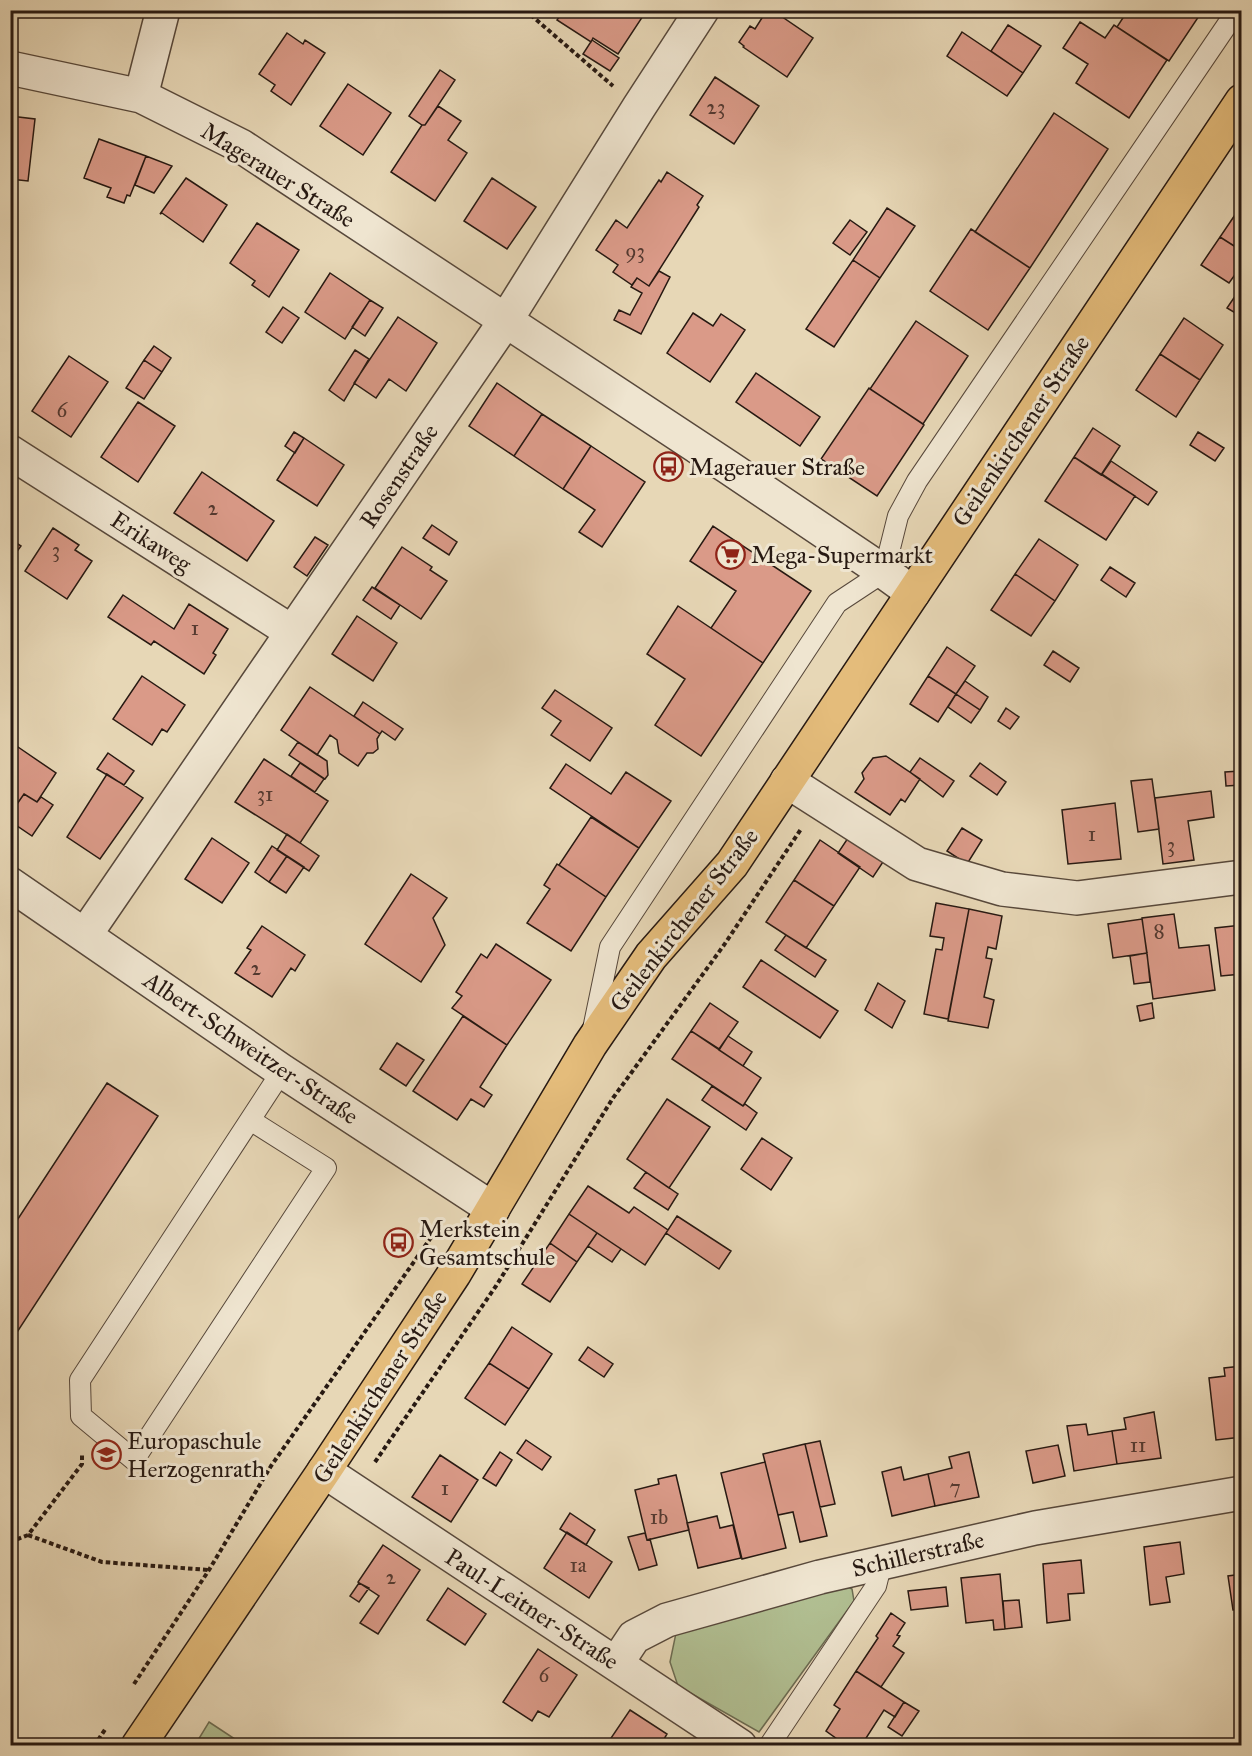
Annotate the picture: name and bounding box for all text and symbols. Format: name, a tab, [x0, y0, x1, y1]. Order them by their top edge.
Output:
house number: 23	[707, 94, 725, 120]
street label: Magerauer Straße	[195, 116, 361, 234]
house number: 93	[625, 238, 645, 264]
street label: Geilenkirchener Straße	[946, 330, 1096, 532]
house number: 6	[57, 397, 69, 423]
street label: Rosenstraße	[353, 418, 445, 534]
bus stop icon: Magerauer Straße	[652, 451, 684, 483]
place label: Magerauer Straße	[689, 452, 865, 482]
house number: 2	[208, 495, 219, 521]
street label: Erikaweg	[105, 505, 198, 580]
house number: 3	[52, 537, 60, 563]
supermarket icon: Mega-Supermarkt	[714, 539, 746, 571]
place label: Mega-Supermarkt	[751, 540, 933, 570]
house number: 1	[191, 615, 199, 641]
house number: 31	[257, 781, 273, 807]
house number: 1	[1088, 821, 1096, 847]
street label: Geilenkirchener Straße	[603, 822, 765, 1018]
house number: 3	[1167, 832, 1175, 858]
house number: 8	[1153, 918, 1165, 944]
house number: 2	[251, 955, 262, 981]
street label: Albert-Schweitzer-Straße	[137, 964, 364, 1131]
place label: Merkstein Gesamtschule	[419, 1214, 555, 1272]
bus stop icon: Merkstein Gesamtschule	[382, 1227, 414, 1259]
street label: Geilenkirchener Straße	[306, 1285, 454, 1489]
place label: Europaschule Herzogenrath	[127, 1426, 265, 1484]
house number: 11	[1130, 1432, 1146, 1458]
school or university icon: Europaschule Herzogenrath	[90, 1439, 122, 1471]
house number: 7	[949, 1474, 961, 1500]
house number: 1	[441, 1475, 449, 1501]
house number: 1b	[650, 1504, 668, 1530]
street label: Schillerstraße	[849, 1524, 987, 1584]
street label: Paul-Leitner-Straße	[440, 1542, 624, 1676]
house number: 1a	[569, 1552, 587, 1578]
house number: 2	[386, 1564, 397, 1590]
house number: 6	[539, 1662, 551, 1688]

